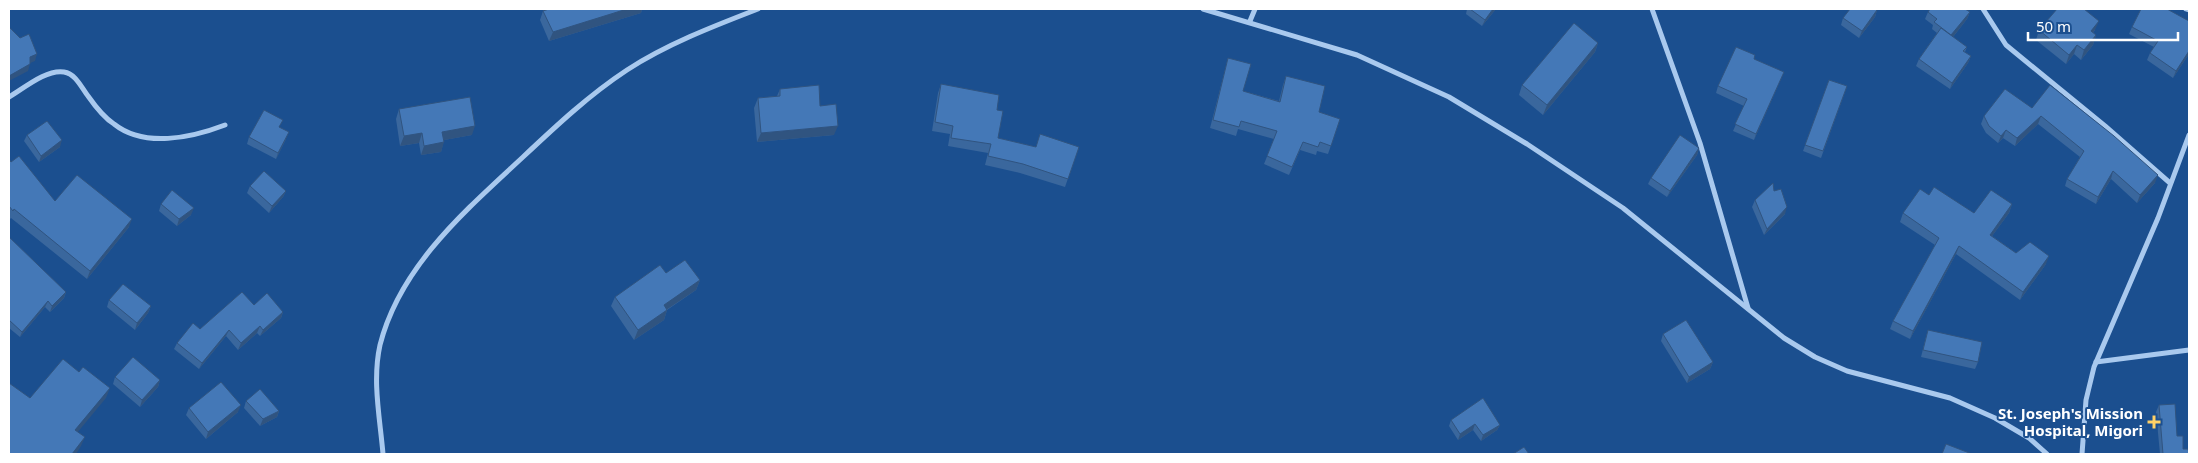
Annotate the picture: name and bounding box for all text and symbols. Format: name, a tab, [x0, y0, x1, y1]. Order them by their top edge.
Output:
scale bar	[2028, 10, 2178, 42]
text: 50 m	[2036, 16, 2071, 36]
place label: St. Joseph's Mission Hospital, Migori	[1998, 403, 2143, 440]
marker: St. Joseph's Mission Hospital, Migori	[2147, 415, 2161, 429]

